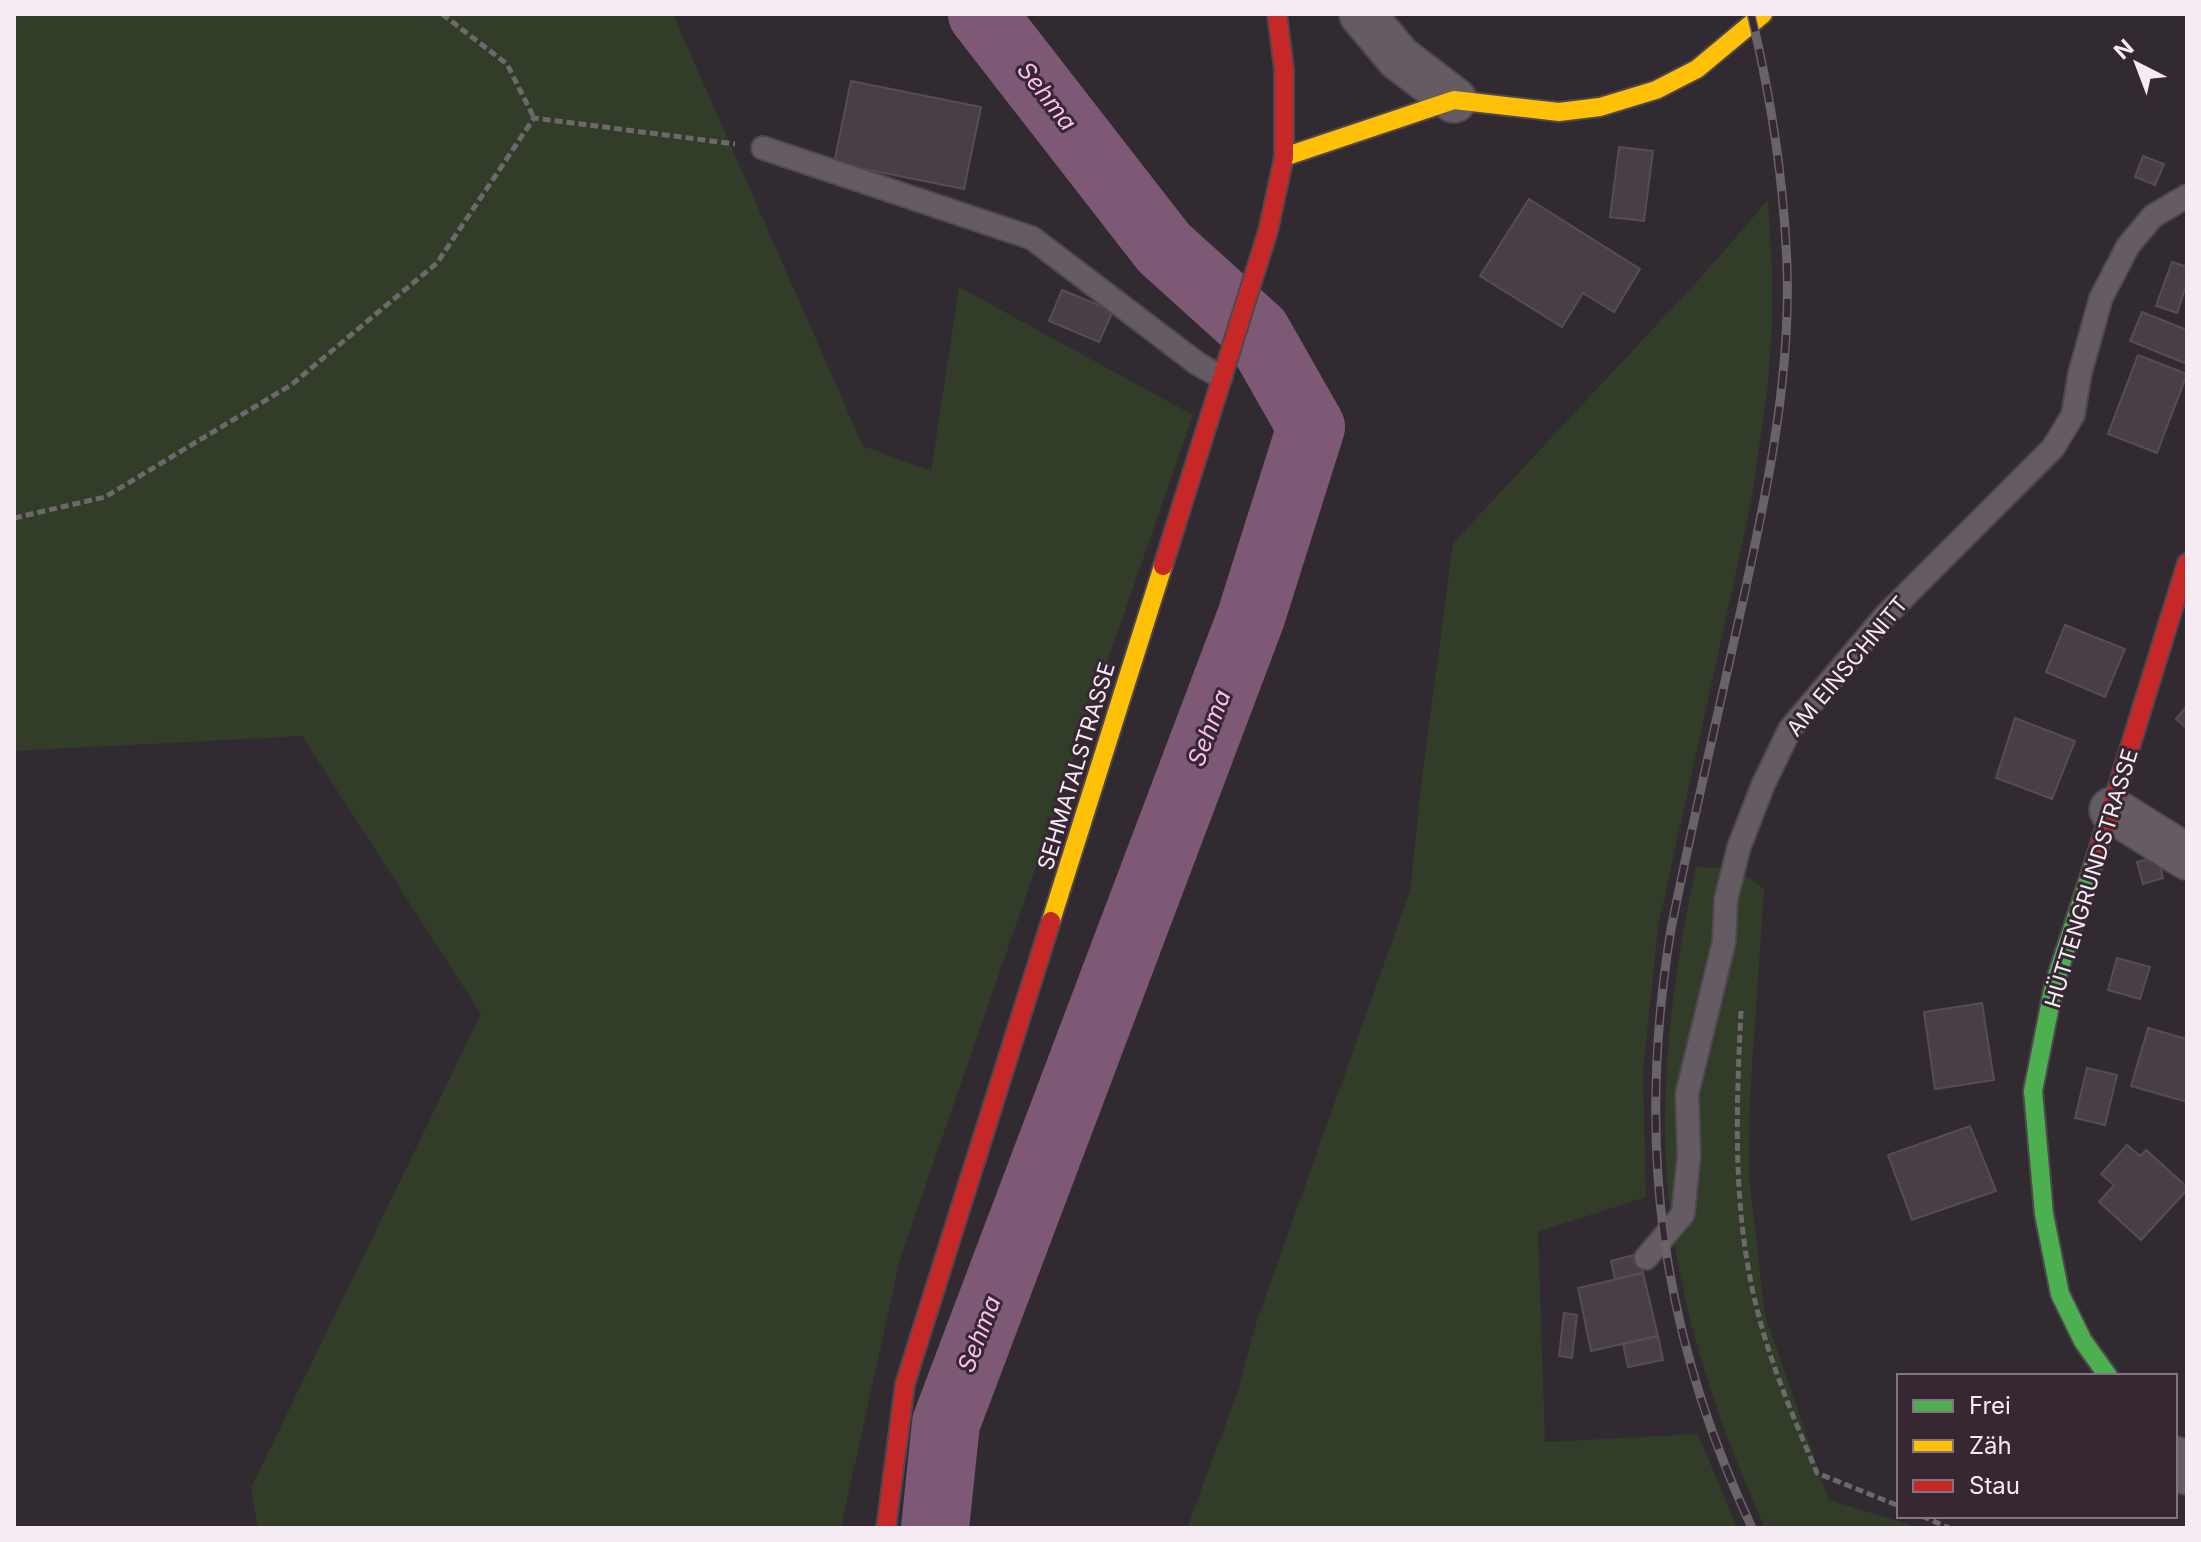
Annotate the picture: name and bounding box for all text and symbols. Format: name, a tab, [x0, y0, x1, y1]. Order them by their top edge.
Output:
north arrow	[2097, 24, 2177, 104]
text: N	[2109, 34, 2139, 64]
water label: Sehma	[1011, 56, 1083, 136]
street label: AM EINSCHNITT	[1781, 591, 1913, 741]
street label: SEHMATALSTRASSE	[1032, 659, 1120, 873]
water label: Sehma	[1181, 686, 1237, 770]
street label: HÜTTENGRUNDSTRASSE	[2039, 745, 2143, 1011]
water label: Sehma	[951, 1292, 1007, 1376]
legend	[1897, 1374, 2177, 1518]
text: Frei	[1969, 1391, 2011, 1420]
text: Zäh	[1969, 1431, 2012, 1460]
text: Stau	[1969, 1471, 2020, 1500]

